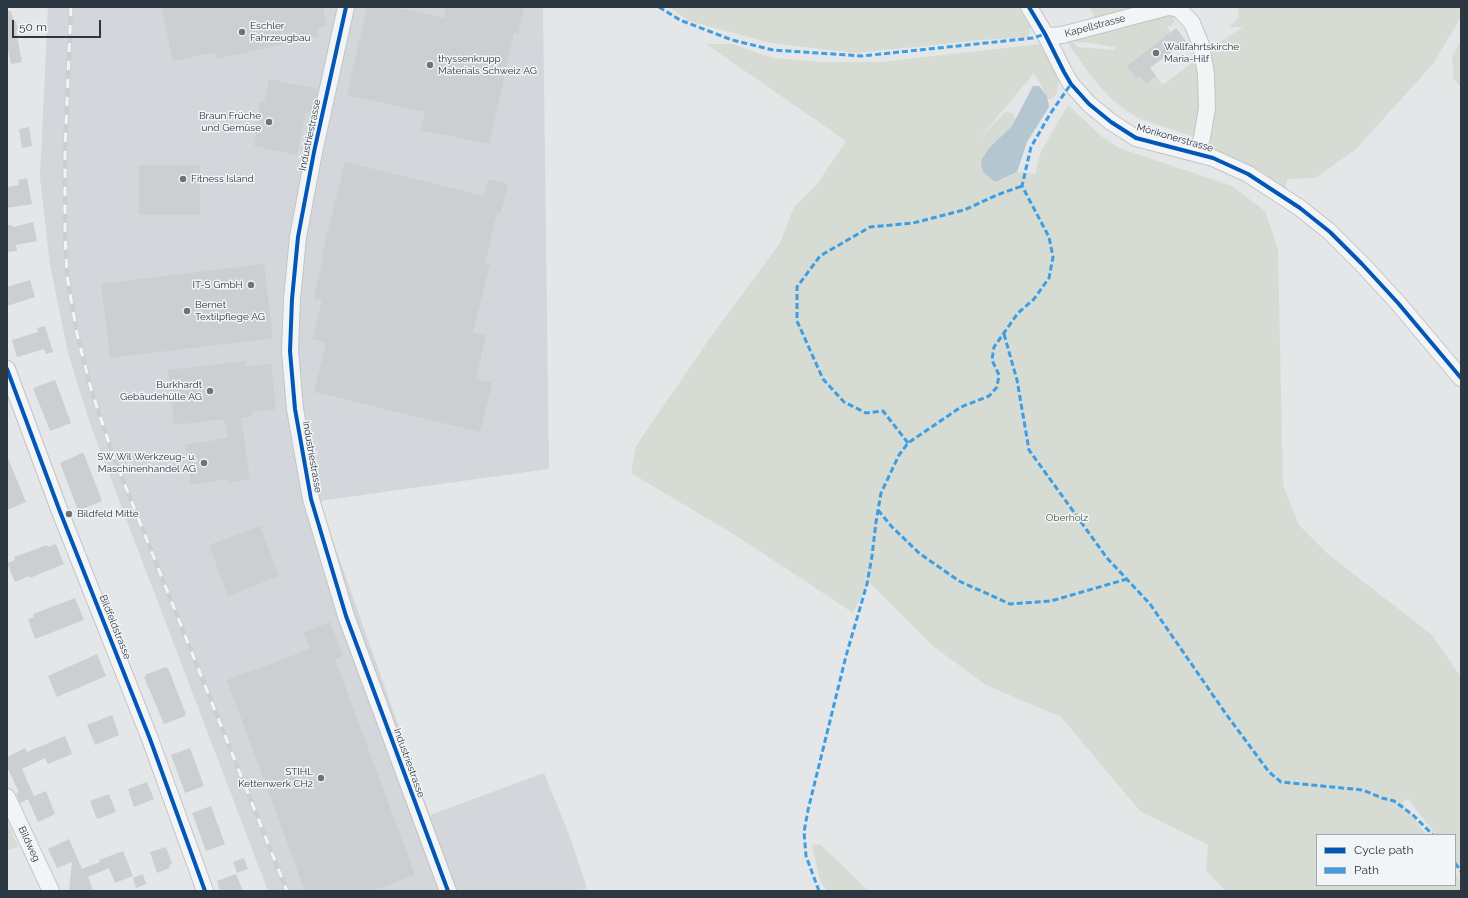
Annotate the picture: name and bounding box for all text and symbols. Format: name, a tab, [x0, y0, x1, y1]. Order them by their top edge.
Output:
scale bar	[14, 12, 103, 38]
street label: Kapellstrasse	[1063, 12, 1127, 40]
text: 50 m	[19, 20, 47, 34]
place label: Eschler Fahrzeugbau	[250, 20, 310, 44]
marker: Eschler Fahrzeugbau	[237, 27, 247, 37]
place label: Wallfahrtskirche Maria-Hilf	[1164, 41, 1239, 64]
marker: Wallfahrtskirche Maria-Hilf	[1151, 48, 1161, 58]
place label: thyssenkrupp Materials Schweiz AG	[438, 53, 537, 76]
marker: thyssenkrupp Materials Schweiz AG	[425, 60, 435, 70]
street label: Industriestrasse	[297, 98, 323, 172]
place label: Braun Früche und Gemüse	[199, 110, 261, 134]
marker: Braun Früche und Gemüse	[264, 117, 274, 127]
street label: Mörikonerstrasse	[1135, 121, 1215, 155]
place label: Fitness Island	[191, 173, 254, 185]
marker: Fitness Island	[178, 174, 188, 184]
place label: IT-S GmbH	[192, 279, 243, 291]
marker: IT-S GmbH	[246, 280, 256, 290]
place label: Bernet Textilpflege AG	[195, 299, 265, 322]
marker: Bernet Textilpflege AG	[182, 306, 192, 316]
place label: Burkhardt Gebäudehülle AG	[120, 379, 202, 402]
marker: Burkhardt Gebäudehülle AG	[205, 386, 215, 396]
street label: Industriestrasse	[300, 420, 324, 494]
place label: SW Wil Werkzeug- u. Maschinenhandel AG	[97, 451, 196, 474]
marker: SW Wil Werkzeug- u. Maschinenhandel AG	[199, 458, 209, 468]
place label: Bildfeld Mitte	[77, 508, 139, 520]
marker: Bildfeld Mitte	[64, 509, 74, 519]
park label: Oberholz	[1046, 512, 1088, 524]
street label: Bildfeldstrasse	[97, 593, 133, 661]
street label: Industriestrasse	[391, 727, 427, 799]
place label: STIHL Kettenwerk CH2	[238, 766, 313, 790]
marker: STIHL Kettenwerk CH2	[316, 773, 326, 783]
street label: Bildweg	[16, 824, 42, 864]
legend	[1316, 834, 1456, 886]
text: Cycle path	[1354, 843, 1413, 857]
text: Path	[1354, 863, 1379, 877]

